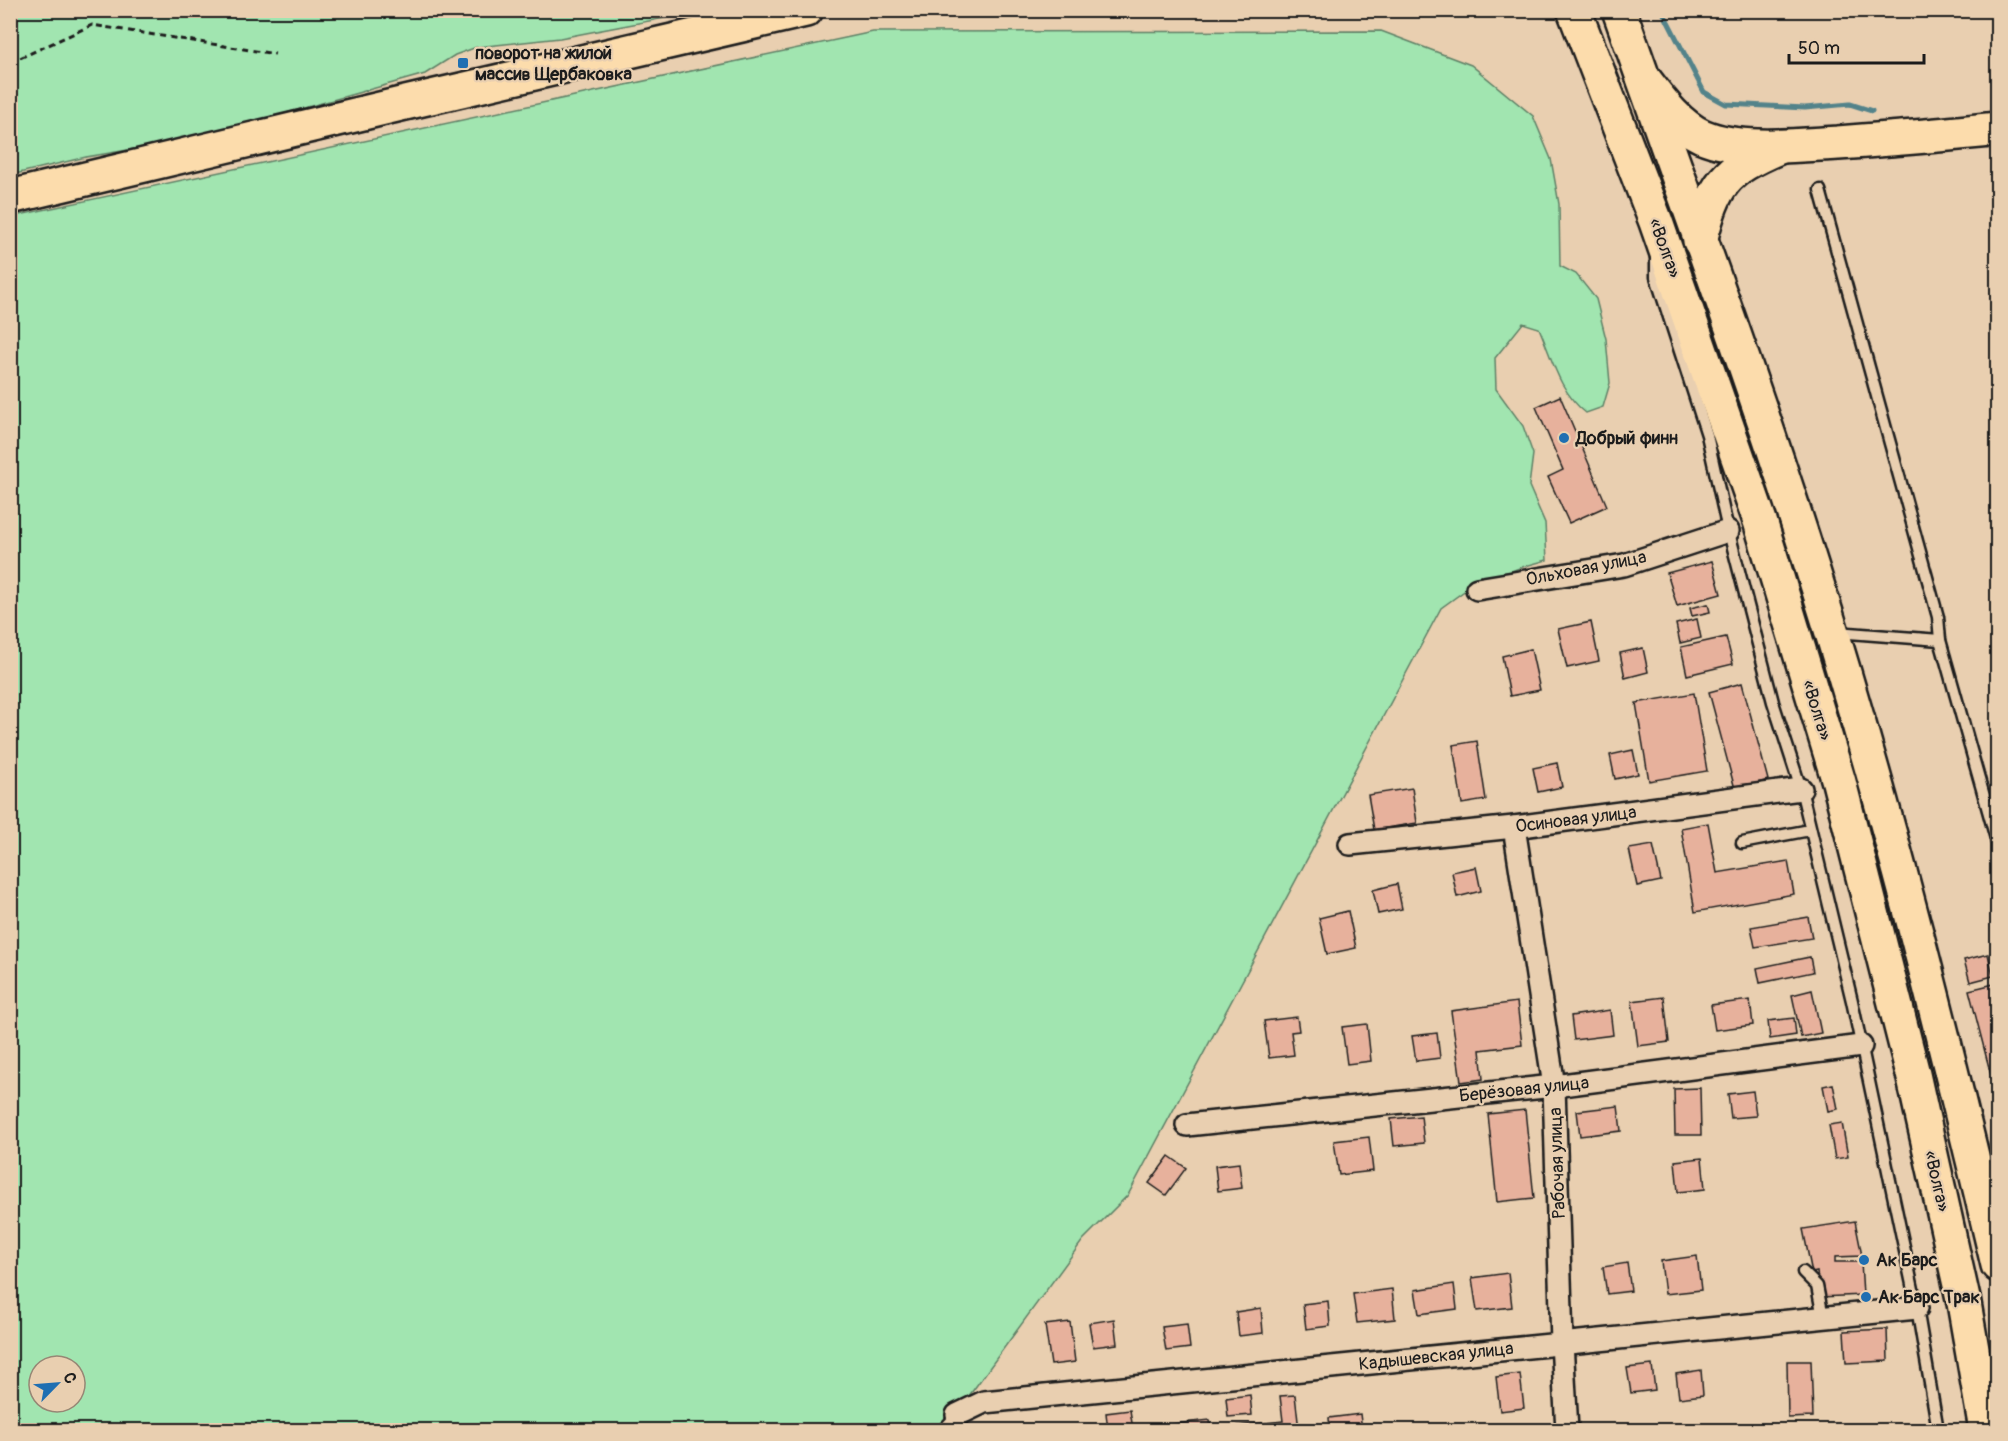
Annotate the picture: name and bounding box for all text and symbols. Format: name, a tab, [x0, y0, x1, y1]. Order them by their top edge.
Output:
scale bar	[1789, 27, 1924, 65]
text: 50 m	[1798, 37, 1840, 60]
place label: поворот на жилой массив Щербаковка	[475, 42, 632, 86]
marker: поворот на жилой массив Щербаковка	[456, 56, 470, 70]
street label: «Волга»	[1643, 215, 1686, 281]
place label: Добрый финн	[1575, 427, 1678, 450]
marker: Добрый финн	[1557, 431, 1571, 445]
street label: Ольховая улица	[1524, 546, 1648, 591]
street label: «Волга»	[1796, 677, 1837, 743]
street label: Осиновая улица	[1514, 801, 1638, 838]
street label: Берёзовая улица	[1458, 1071, 1590, 1108]
street label: Рабочая улица	[1544, 1107, 1571, 1219]
street label: «Волга»	[1918, 1148, 1955, 1214]
place label: Ак Барс	[1876, 1249, 1938, 1272]
marker: Ак Барс	[1857, 1253, 1871, 1267]
place label: Ак Барс Трак	[1878, 1286, 1980, 1309]
marker: Ак Барс Трак	[1859, 1290, 1873, 1304]
street label: Кадышевская улица	[1357, 1337, 1515, 1376]
north arrow	[27, 1354, 87, 1414]
text: С	[59, 1369, 81, 1387]

